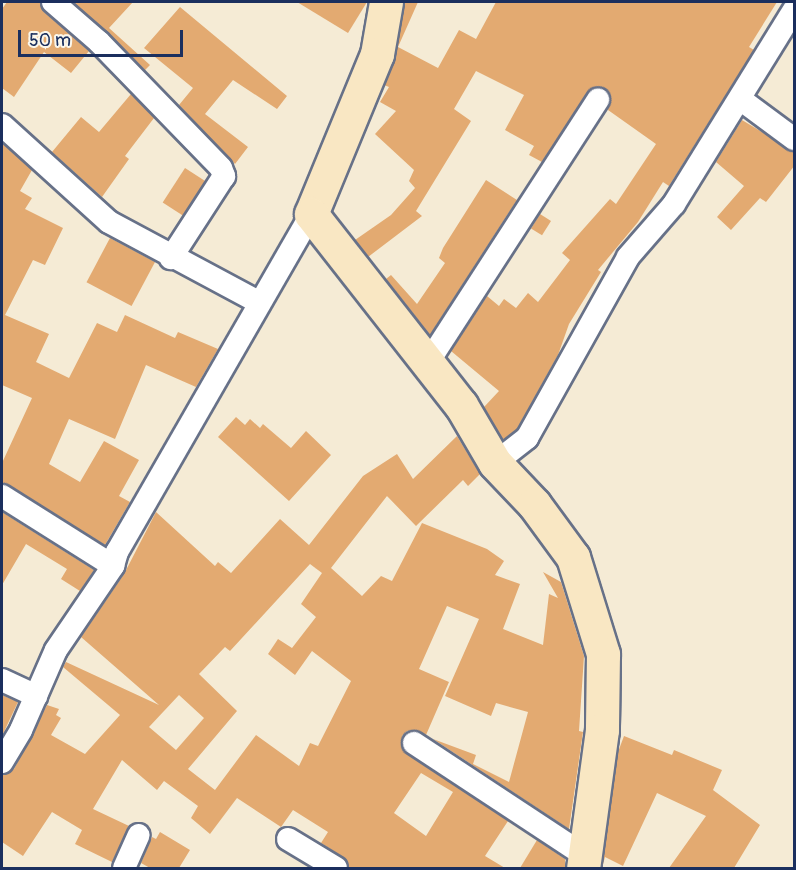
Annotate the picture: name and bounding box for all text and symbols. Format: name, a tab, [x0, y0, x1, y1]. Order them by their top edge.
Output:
scale bar	[21, 18, 186, 56]
text: 50 m	[29, 29, 71, 52]

